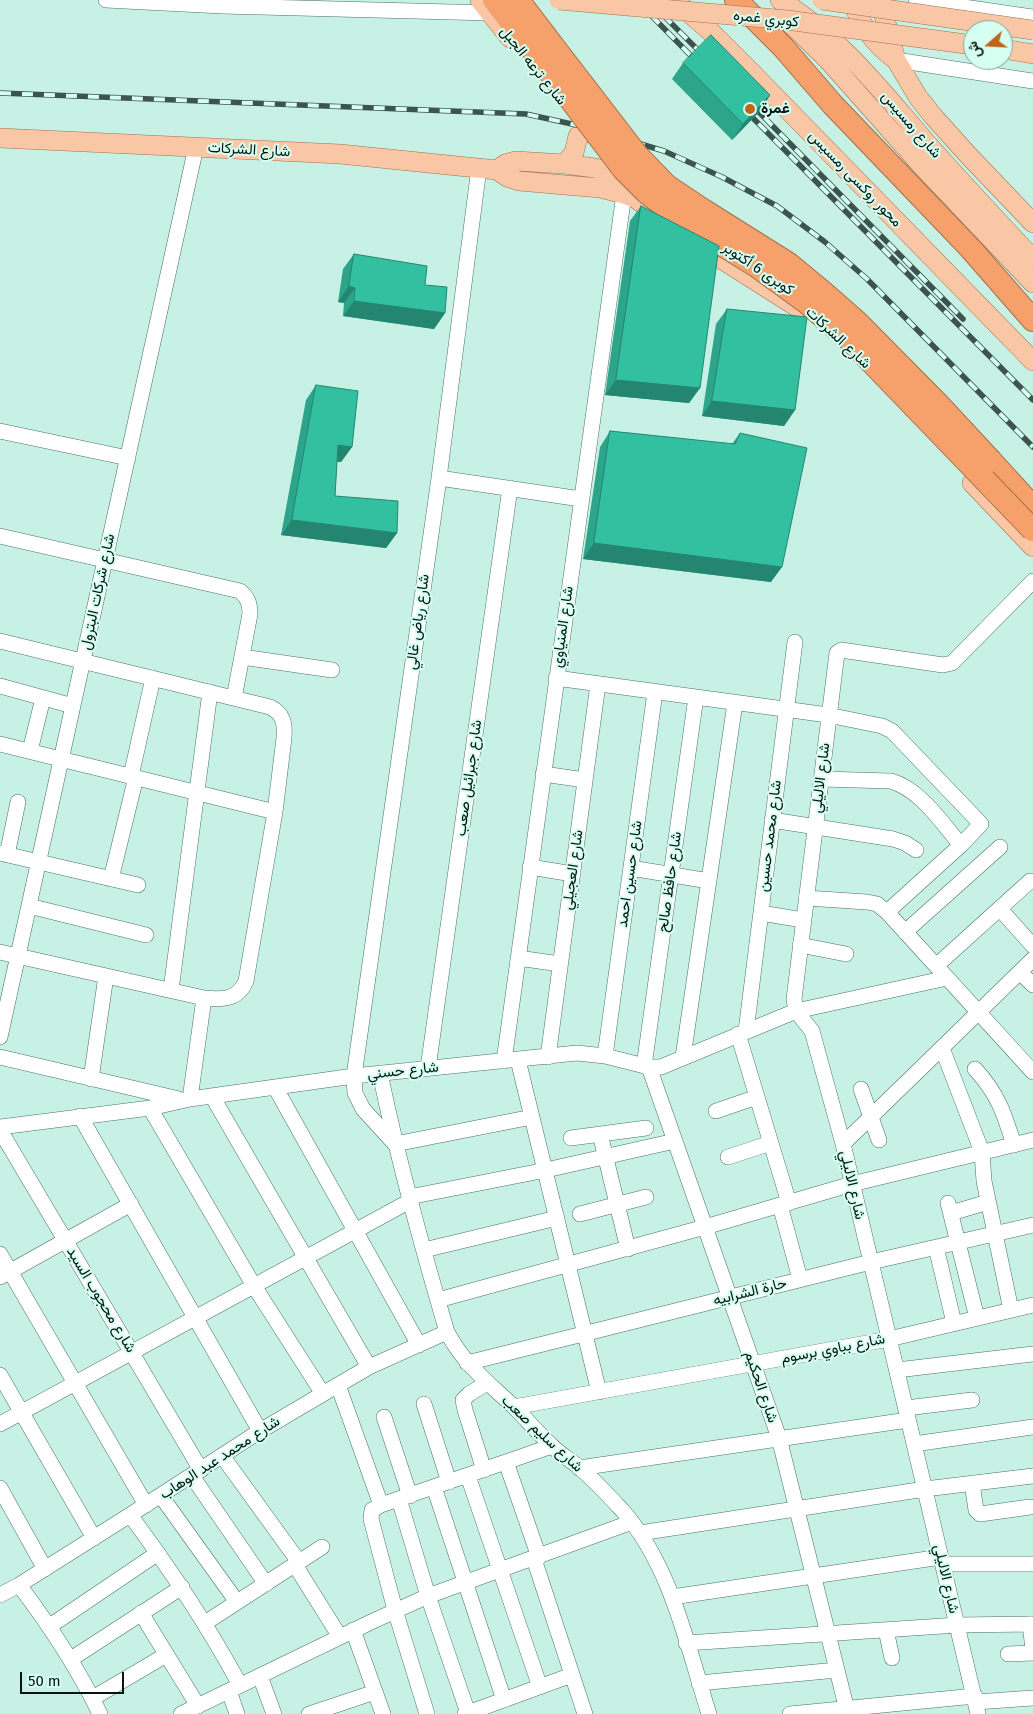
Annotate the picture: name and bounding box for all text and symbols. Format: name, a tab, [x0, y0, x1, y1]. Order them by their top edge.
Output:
street label: كوبري غمره	[732, 7, 800, 31]
north arrow	[963, 20, 1013, 70]
street label: شارع ترعه الجبل	[496, 23, 570, 109]
text: ش	[964, 39, 985, 60]
street label: شارع رمسيس	[877, 88, 945, 162]
place label: غمرة	[761, 100, 790, 118]
marker: غمرة	[743, 102, 757, 116]
street label: محور روكسى رمسيس	[804, 127, 906, 231]
street label: شارع الشركات	[207, 139, 291, 161]
street label: كوبرى 6 أكتوبر	[719, 238, 797, 300]
street label: شارع الشركات	[802, 303, 874, 373]
street label: شارع شركات البترول	[77, 532, 119, 652]
street label: شارع رياض غالي	[402, 573, 434, 671]
street label: شارع المنياوي	[548, 585, 578, 669]
street label: شارع جبرائيل صعب	[452, 719, 486, 837]
street label: شارع الاليلي	[808, 742, 834, 814]
street label: شارع محمد حسين	[754, 779, 786, 893]
street label: شارع حسين احمد	[614, 819, 646, 929]
street label: شارع العجيلي	[558, 829, 588, 911]
street label: شارع حافظ صالح	[654, 830, 686, 934]
street label: شارع حسني	[366, 1058, 440, 1084]
street label: شارع الاليلي	[835, 1149, 869, 1221]
street label: شارع محجوب السيد	[62, 1244, 140, 1356]
street label: حارة الشرابيه	[711, 1274, 789, 1310]
street label: شارع بباوي برسوم	[780, 1330, 886, 1368]
street label: شارع الحكيم	[740, 1349, 782, 1425]
street label: شارع سليم صعب	[498, 1392, 586, 1476]
street label: شارع محمد عبد الوهاب	[156, 1412, 284, 1504]
street label: شارع الاليلي	[929, 1543, 963, 1615]
scale bar	[22, 1662, 126, 1694]
text: 50 m	[28, 1672, 61, 1690]

